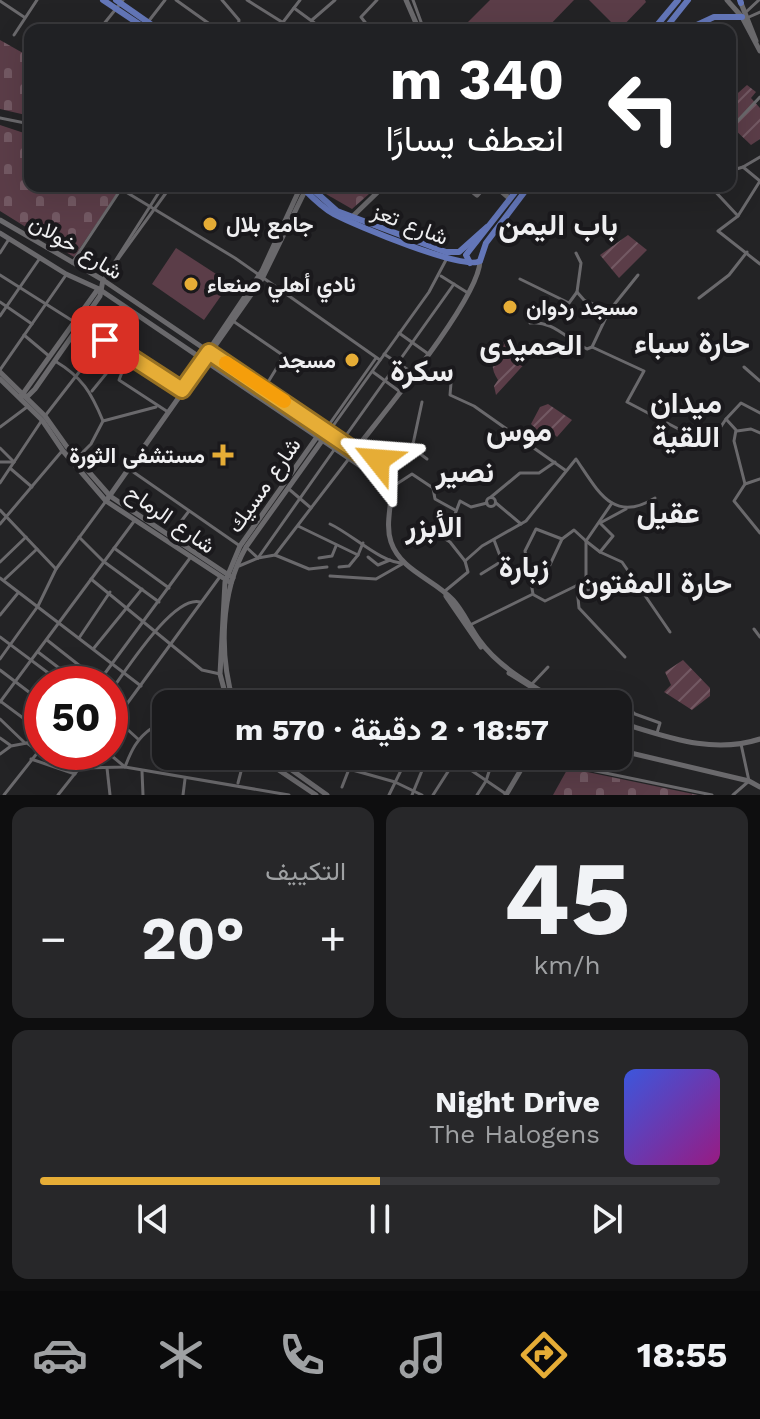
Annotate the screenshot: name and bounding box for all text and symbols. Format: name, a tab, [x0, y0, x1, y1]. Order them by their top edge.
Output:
text: 340 m	[390, 47, 564, 113]
icon: left	[592, 56, 696, 160]
text: انعطف يسارًا	[386, 118, 564, 160]
street label: شارع تعز	[367, 198, 452, 252]
district label: باب اليمن	[498, 207, 618, 243]
street label: شارع خولان	[24, 210, 127, 286]
place label: جامع بلال	[226, 212, 313, 239]
marker: جامع بلال	[201, 215, 219, 233]
place label: نادي أهلي صنعاء	[207, 272, 356, 303]
marker: نادي أهلي صنعاء	[182, 275, 200, 293]
place label: مسجد ردوان	[526, 295, 638, 321]
marker: مسجد ردوان	[501, 298, 519, 316]
pin	[71, 306, 139, 374]
icon: arrive	[83, 318, 127, 362]
district label: حارة سباء	[634, 325, 750, 361]
district label: الحميدى	[479, 327, 583, 363]
place label: مسجد	[279, 348, 336, 374]
marker: مسجد	[343, 351, 361, 369]
district label: سكرة	[390, 353, 454, 389]
district label: ميدان اللقية	[650, 385, 722, 454]
district label: موس	[486, 413, 552, 449]
position arrow	[336, 418, 420, 502]
street label: شارع مسيك	[222, 433, 307, 538]
place label: مستشفى الثورة	[69, 443, 205, 469]
marker: مستشفى الثورة	[212, 444, 234, 466]
district label: نصير	[435, 454, 494, 490]
street label: شارع الرماح	[121, 479, 220, 560]
district label: عقيل	[636, 495, 700, 530]
district label: الأبزر	[405, 509, 462, 545]
district label: زبارة	[499, 549, 549, 585]
district label: حارة المفتون	[578, 565, 732, 601]
speed limit sign: 50	[24, 666, 128, 770]
text: 18:57 · 2 دقيقة · 570 m	[235, 712, 549, 747]
text: 45	[503, 837, 631, 959]
text: التكييف	[265, 856, 346, 886]
text: 20°	[141, 903, 245, 974]
text: −	[40, 913, 67, 965]
text: +	[319, 913, 346, 965]
text: km/h	[534, 950, 601, 980]
text: Night Drive	[435, 1084, 600, 1119]
text: The Halogens	[429, 1119, 600, 1149]
icon: previous	[131, 1197, 175, 1241]
icon: pause	[358, 1197, 402, 1241]
icon: next	[585, 1197, 629, 1241]
icon: car	[32, 1327, 88, 1383]
icon: climate	[153, 1327, 209, 1383]
icon: phone	[274, 1327, 330, 1383]
icon: music	[395, 1327, 451, 1383]
icon: directions	[516, 1327, 572, 1383]
text: 18:55	[637, 1334, 728, 1376]

